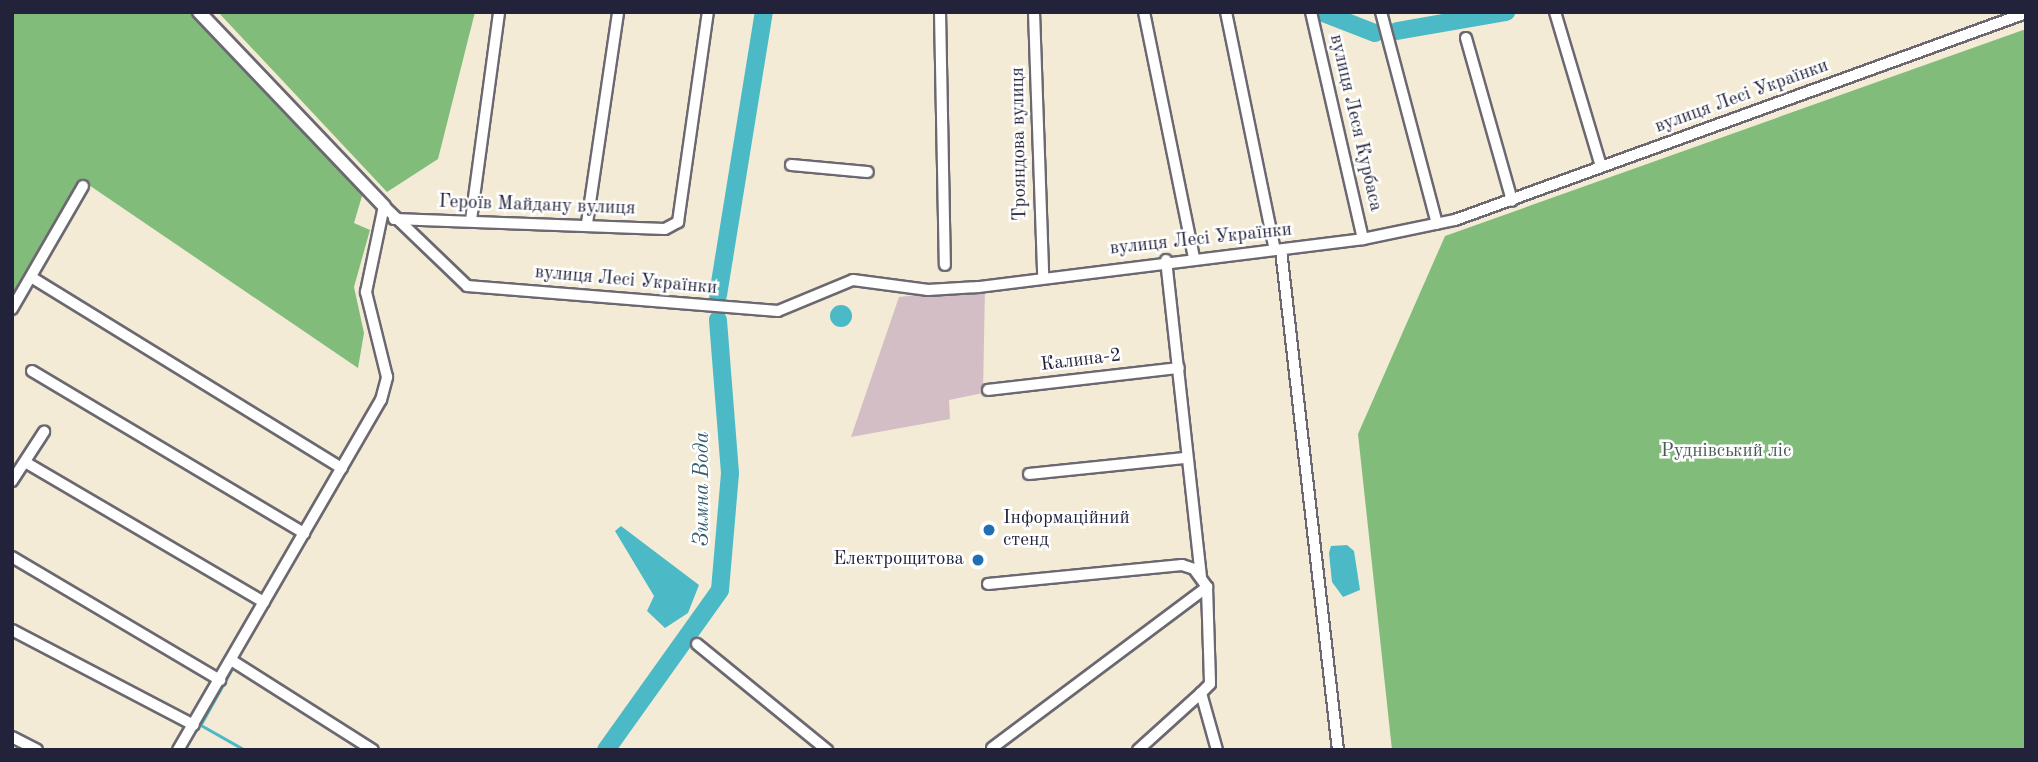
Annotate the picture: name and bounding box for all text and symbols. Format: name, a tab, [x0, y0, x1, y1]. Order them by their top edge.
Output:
street label: вулиця Леся Курбаса	[1324, 32, 1386, 214]
street label: вулиця Лесі Українки	[1652, 55, 1832, 139]
street label: Трояндова вулиця	[1007, 67, 1033, 221]
street label: Героїв Майдану вулиця	[438, 191, 636, 221]
street label: вулиця Лесі Українки	[1109, 219, 1293, 261]
street label: вулиця Лесі Українки	[534, 262, 718, 300]
street label: Калина-2	[1039, 345, 1123, 377]
water label: Зимна Вода	[690, 432, 716, 546]
park label: Руднівський ліс	[1661, 441, 1791, 463]
place label: Інформаційний стенд	[1003, 508, 1130, 552]
marker: Інформаційний стенд	[981, 522, 997, 538]
place label: Електрощитова	[833, 549, 964, 571]
marker: Електрощитова	[970, 552, 986, 568]

